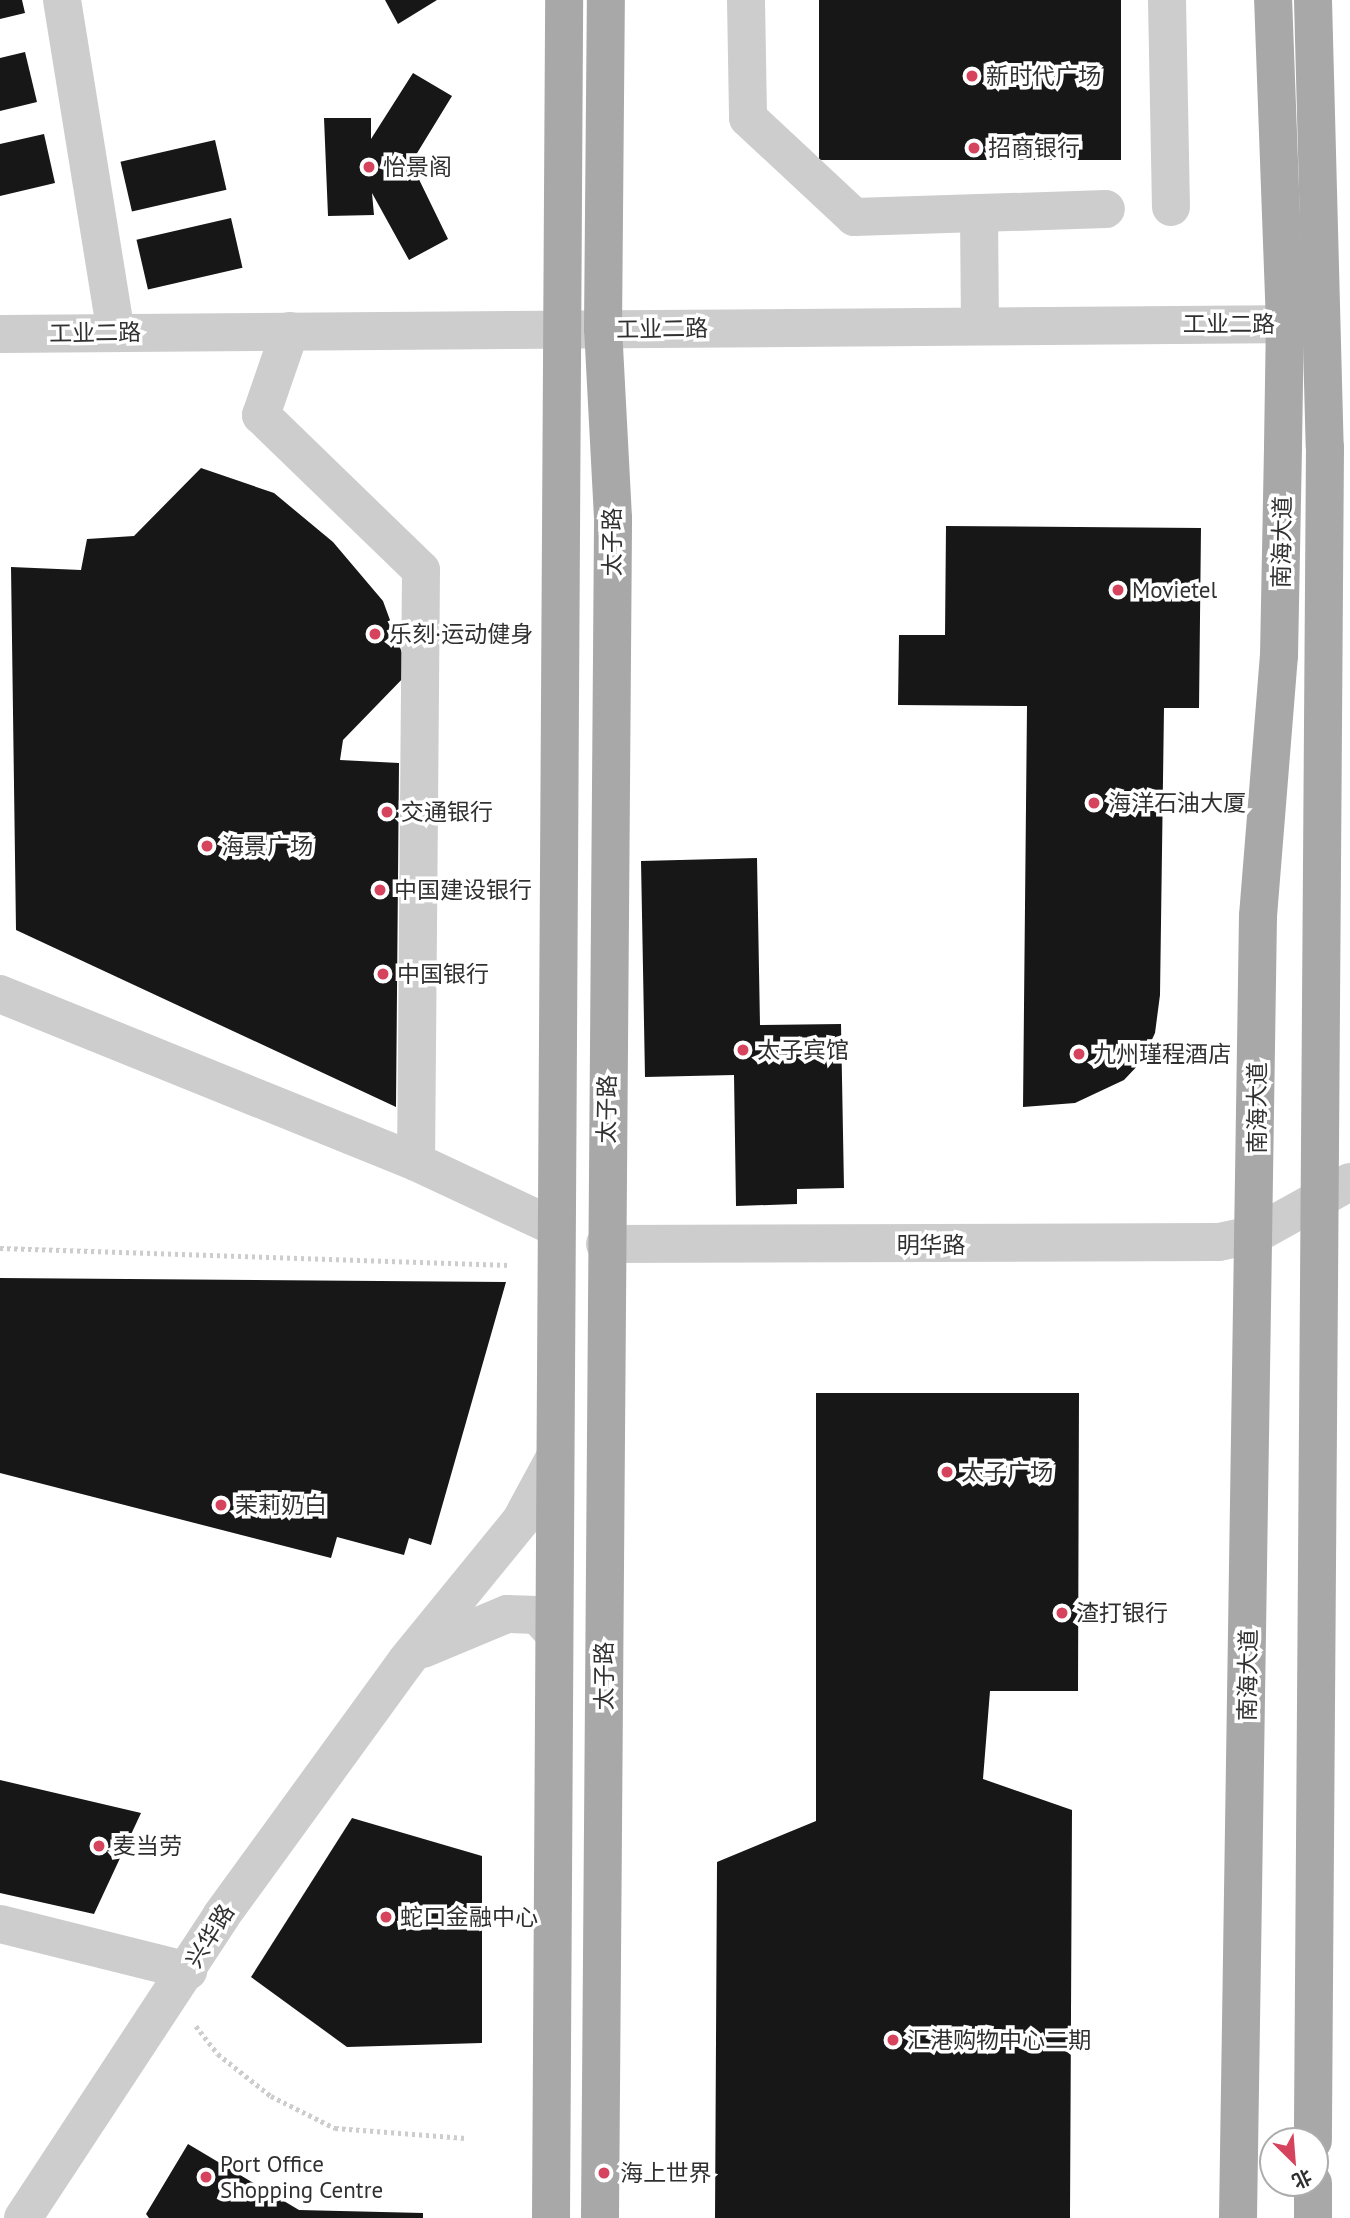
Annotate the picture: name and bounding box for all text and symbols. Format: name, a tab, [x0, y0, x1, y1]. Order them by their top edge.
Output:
place label: 新时代广场	[986, 62, 1101, 90]
marker: 新时代广场	[964, 68, 980, 84]
place label: 招商银行	[988, 134, 1080, 162]
marker: 招商银行	[966, 140, 982, 156]
place label: 怡景阁	[383, 153, 452, 181]
marker: 怡景阁	[361, 159, 377, 175]
street label: 工业二路	[1183, 310, 1275, 338]
street label: 工业二路	[616, 314, 708, 344]
street label: 工业二路	[49, 318, 141, 348]
street label: 南海大道	[1267, 496, 1297, 588]
street label: 太子路	[598, 508, 626, 576]
place label: Movietel	[1132, 576, 1217, 604]
marker: Movietel	[1110, 582, 1126, 598]
place label: 乐刻·运动健身	[389, 620, 533, 648]
marker: 乐刻·运动健身	[367, 626, 383, 642]
place label: 海洋石油大厦	[1108, 789, 1246, 817]
marker: 海洋石油大厦	[1086, 795, 1102, 811]
place label: 交通银行	[401, 798, 493, 826]
marker: 交通银行	[379, 804, 395, 820]
place label: 海景广场	[221, 832, 313, 860]
marker: 海景广场	[199, 838, 215, 854]
place label: 中国建设银行	[394, 876, 532, 904]
marker: 中国建设银行	[372, 882, 388, 898]
place label: 中国银行	[397, 960, 489, 988]
marker: 中国银行	[375, 966, 391, 982]
place label: 太子宾馆	[757, 1036, 849, 1064]
place label: 九州瑾程酒店	[1093, 1040, 1231, 1068]
marker: 太子宾馆	[735, 1042, 751, 1058]
marker: 九州瑾程酒店	[1071, 1046, 1087, 1062]
street label: 南海大道	[1243, 1062, 1271, 1154]
street label: 太子路	[593, 1074, 621, 1144]
street label: 明华路	[897, 1231, 965, 1259]
place label: 太子广场	[961, 1458, 1053, 1486]
marker: 太子广场	[939, 1464, 955, 1480]
place label: 茉莉奶白	[235, 1491, 327, 1519]
marker: 茉莉奶白	[213, 1497, 229, 1513]
place label: 渣打银行	[1076, 1599, 1168, 1627]
marker: 渣打银行	[1054, 1605, 1070, 1621]
street label: 南海大道	[1233, 1629, 1263, 1721]
street label: 太子路	[590, 1642, 618, 1710]
place label: 麦当劳	[113, 1832, 182, 1860]
marker: 麦当劳	[91, 1838, 107, 1854]
street label: 兴华路	[180, 1899, 240, 1973]
place label: 蛇口金融中心	[400, 1903, 538, 1931]
marker: 蛇口金融中心	[378, 1909, 394, 1925]
place label: 汇港购物中心二期	[907, 2026, 1091, 2054]
marker: 汇港购物中心二期	[885, 2032, 901, 2048]
north arrow	[1259, 2127, 1329, 2197]
place label: Port Office Shopping Centre	[220, 2150, 383, 2204]
place label: 海上世界	[620, 2159, 712, 2187]
marker: 海上世界	[594, 2163, 614, 2183]
text: 北	[1288, 2164, 1316, 2194]
marker: Port Office Shopping Centre	[198, 2169, 214, 2185]

